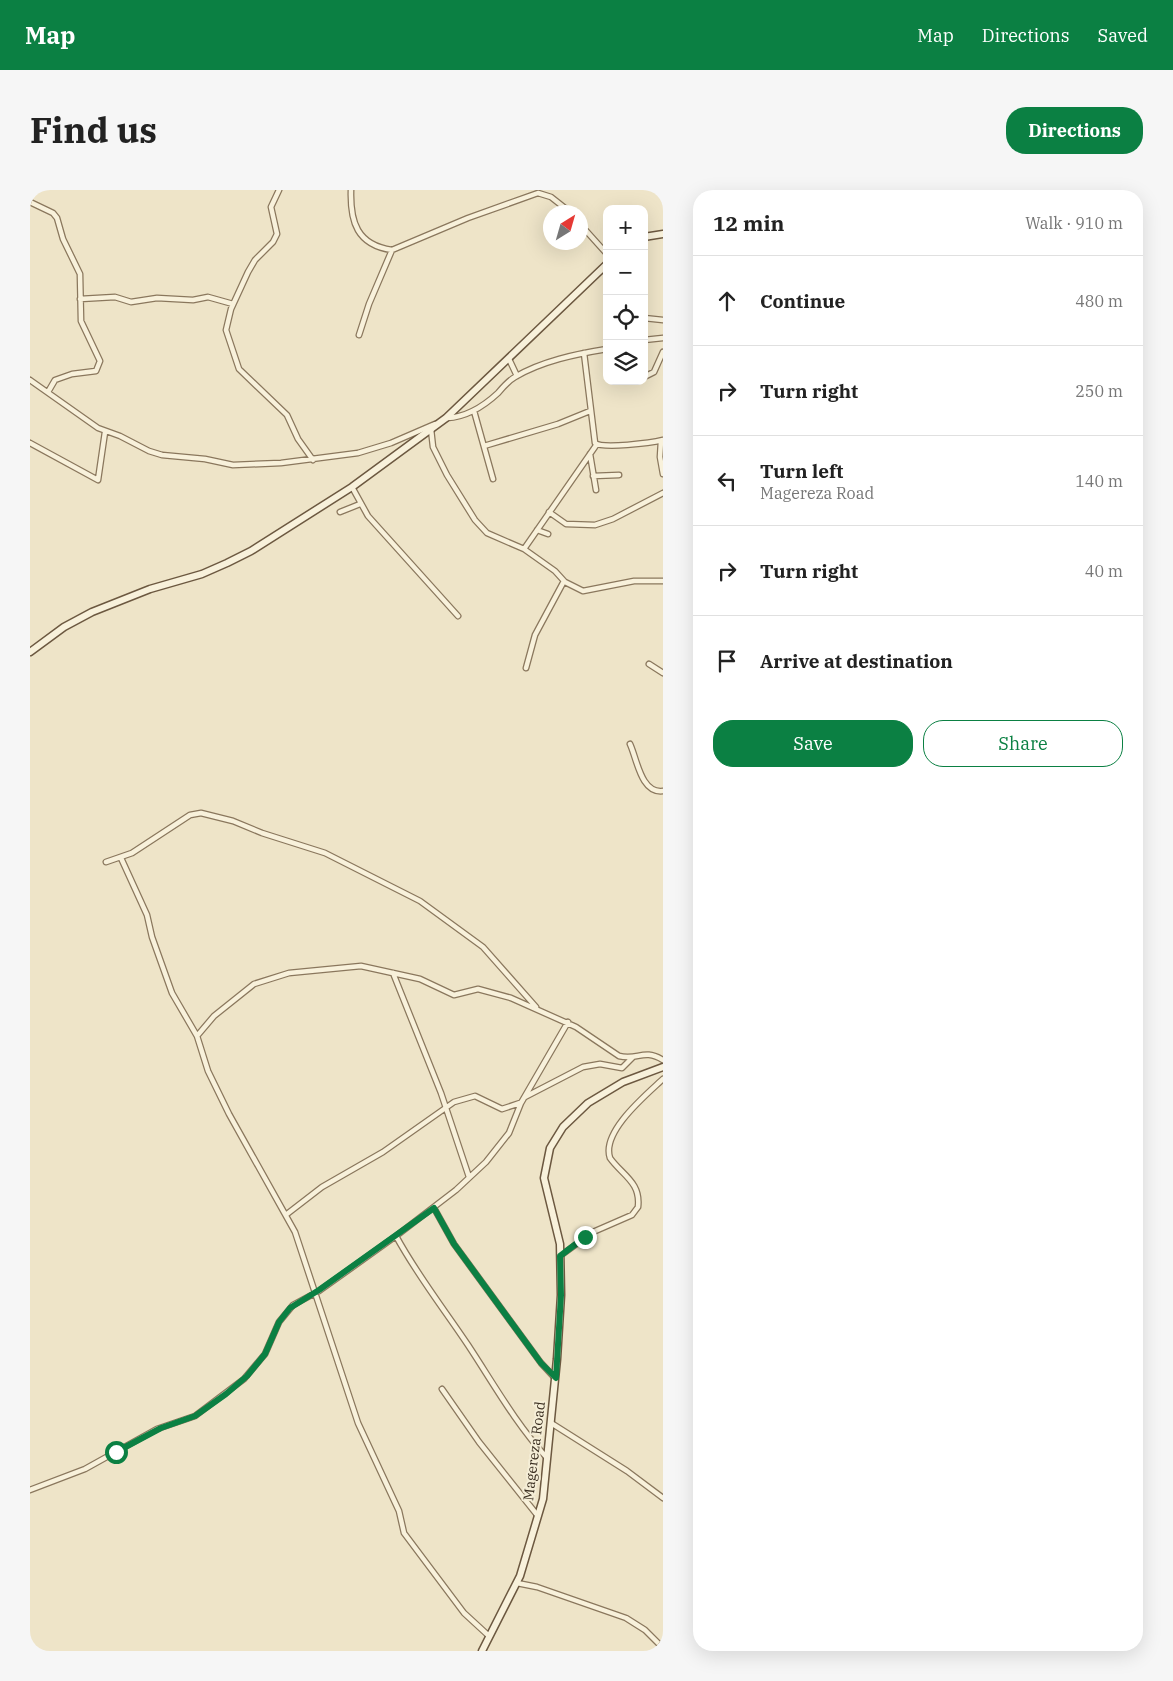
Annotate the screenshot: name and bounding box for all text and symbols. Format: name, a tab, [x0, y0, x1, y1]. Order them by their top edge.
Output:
text: Map	[25, 19, 75, 51]
text: Map	[917, 24, 954, 47]
text: Directions	[982, 24, 1070, 47]
text: Saved	[1098, 24, 1148, 47]
text: Find us	[30, 107, 157, 153]
button: Directions	[1006, 107, 1143, 154]
north arrow	[543, 205, 588, 250]
map controls	[603, 205, 648, 385]
button: +	[603, 205, 648, 250]
text: 12 min	[713, 209, 784, 237]
text: Walk · 910 m	[1025, 213, 1123, 233]
button: −	[603, 250, 648, 295]
icon: ahead	[713, 287, 741, 315]
text: Continue	[760, 289, 845, 313]
text: 480 m	[1075, 291, 1123, 311]
button: locate	[603, 295, 648, 340]
button: layers	[603, 340, 648, 385]
icon: right	[713, 377, 741, 405]
text: Turn right	[760, 379, 858, 403]
text: 250 m	[1075, 381, 1123, 401]
text: Turn left	[760, 459, 843, 483]
icon: left	[713, 467, 741, 495]
text: 140 m	[1075, 471, 1123, 491]
text: Magereza Road	[760, 483, 874, 503]
icon: right	[713, 557, 741, 585]
text: Turn right	[760, 559, 858, 583]
text: 40 m	[1085, 561, 1123, 581]
icon: arrive	[713, 647, 741, 675]
text: Arrive at destination	[760, 649, 953, 673]
button: Save	[713, 720, 913, 767]
button: Share	[923, 720, 1123, 767]
route end	[574, 1226, 597, 1249]
street label: Magereza Road	[519, 1400, 549, 1502]
route start	[105, 1441, 128, 1464]

